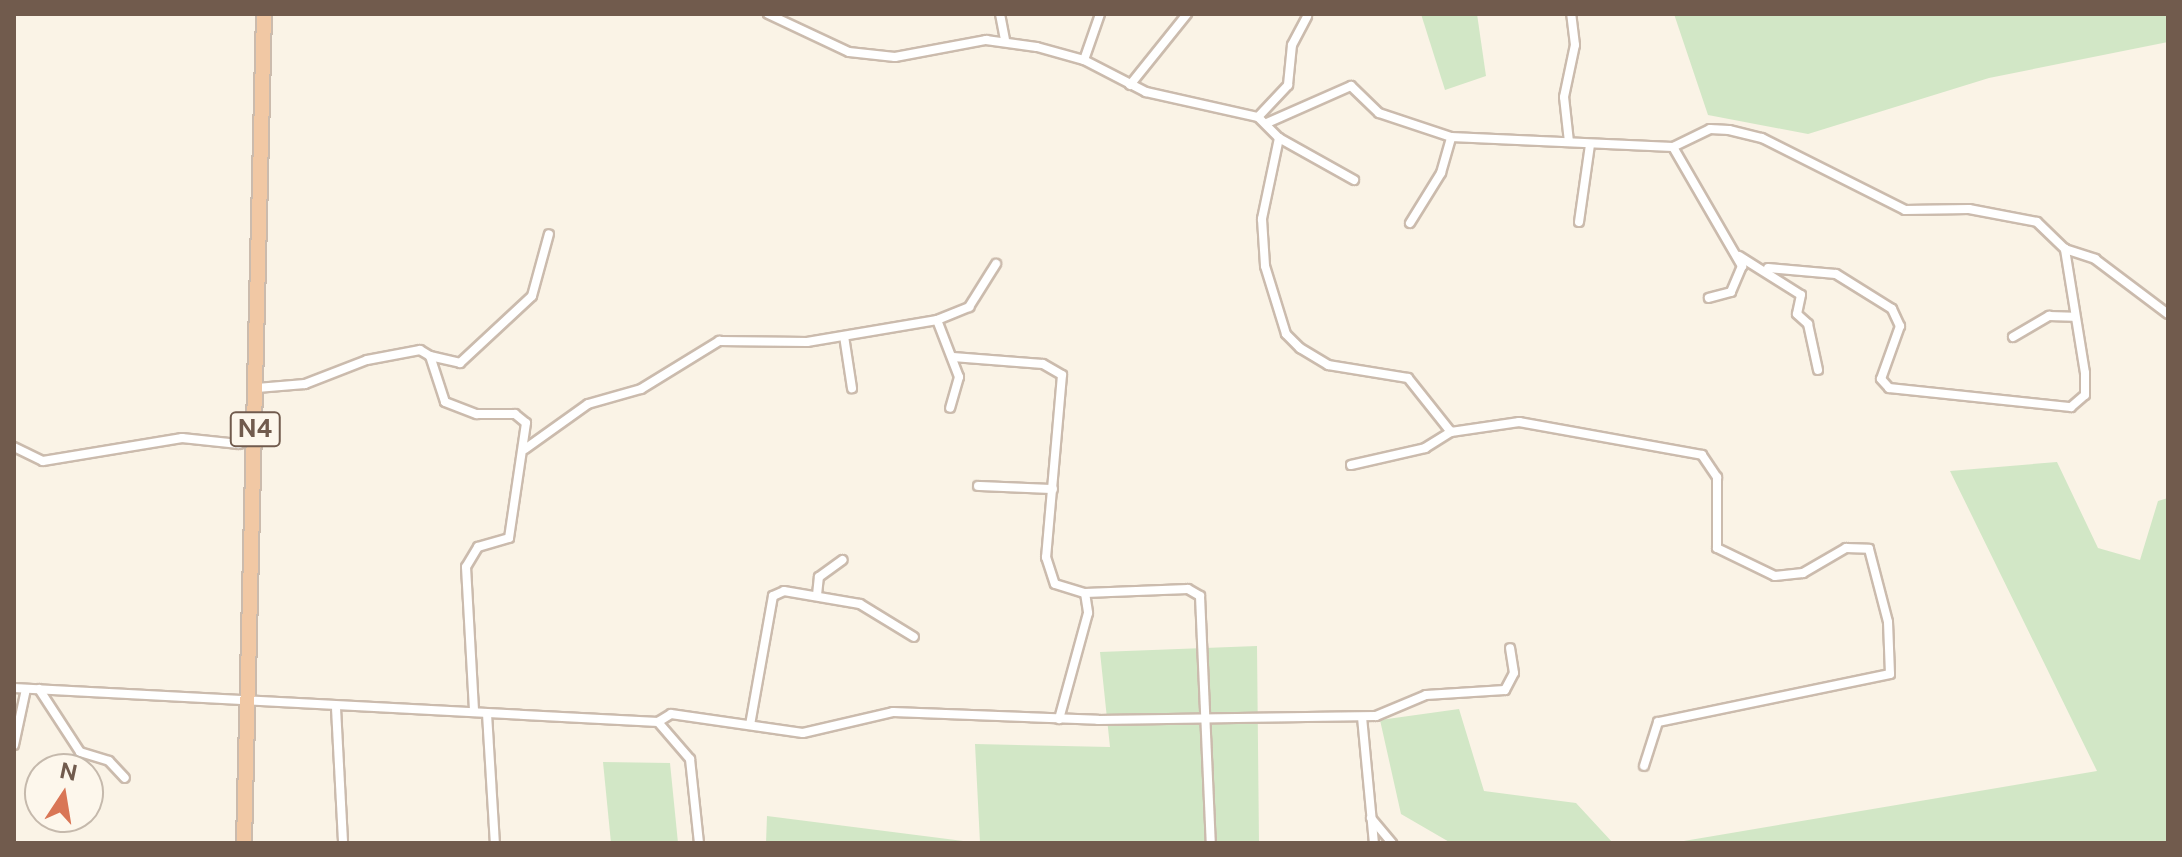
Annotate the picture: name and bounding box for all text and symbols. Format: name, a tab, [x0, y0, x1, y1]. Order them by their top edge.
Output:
road number: N4	[229, 409, 281, 449]
north arrow	[24, 753, 104, 833]
text: N	[57, 757, 80, 786]

